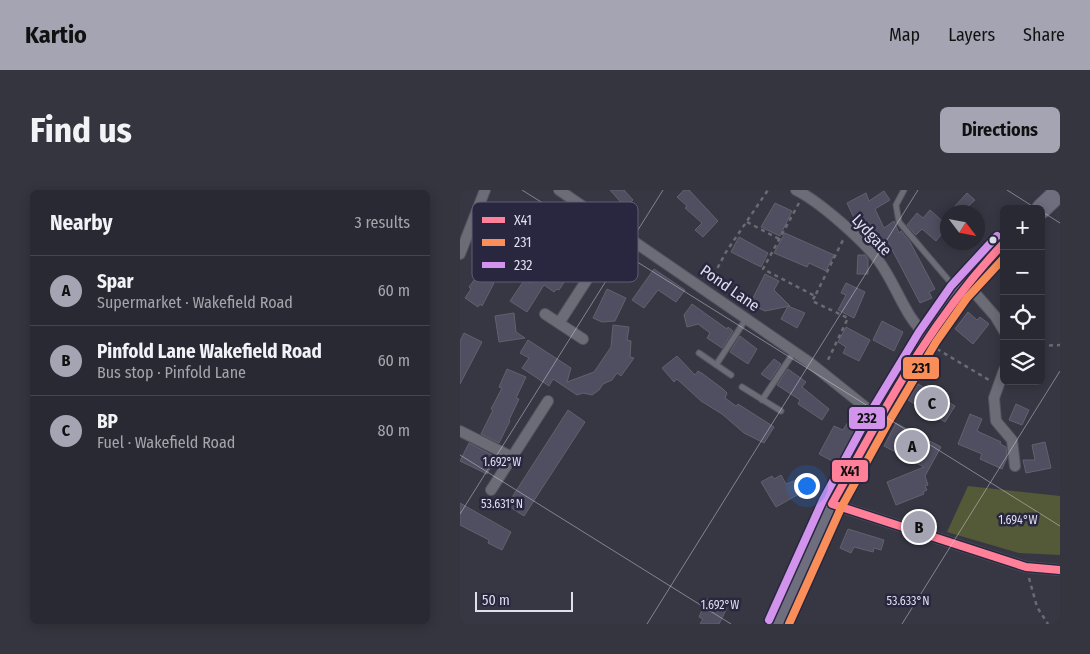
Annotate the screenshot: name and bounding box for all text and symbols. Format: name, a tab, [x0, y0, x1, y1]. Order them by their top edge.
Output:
text: Kartio	[25, 21, 87, 49]
text: Map	[889, 24, 920, 46]
text: Layers	[948, 24, 995, 46]
text: Share	[1023, 24, 1065, 46]
button: Directions	[940, 107, 1060, 153]
text: Find us	[30, 109, 132, 151]
legend	[472, 202, 638, 282]
north arrow	[940, 205, 985, 250]
map controls	[1000, 205, 1045, 385]
button: +	[1000, 205, 1045, 250]
text: Nearby	[50, 210, 112, 236]
street label: Lydgate	[848, 210, 896, 260]
text: X41	[514, 212, 532, 229]
text: 3 results	[354, 213, 410, 232]
text: 231	[514, 234, 532, 251]
unlabelled marker	[988, 235, 998, 245]
button: −	[1000, 250, 1045, 295]
text: 232	[514, 257, 533, 274]
street label: Pond Lane	[697, 261, 763, 315]
text: Spar	[97, 270, 133, 293]
text: A	[62, 281, 70, 300]
text: 60 m	[378, 281, 410, 300]
text: Supermarket · Wakefield Road	[97, 293, 293, 312]
button: locate	[1000, 295, 1045, 340]
text: Pinfold Lane Wakefield Road	[97, 340, 322, 363]
button: layers	[1000, 340, 1045, 385]
text: B	[62, 351, 70, 370]
text: 60 m	[378, 351, 410, 370]
line badge: 231	[902, 356, 940, 380]
text: 231	[911, 360, 930, 377]
text: Bus stop · Pinfold Lane	[97, 363, 246, 382]
pin: C	[916, 384, 948, 422]
line badge: 232	[848, 406, 886, 430]
text: BP	[97, 410, 118, 433]
text: 232	[856, 410, 877, 427]
text: C	[62, 421, 70, 440]
text: 80 m	[378, 421, 410, 440]
pin: A	[896, 427, 928, 465]
text: Fuel · Wakefield Road	[97, 433, 235, 452]
text: 1.692°W	[483, 455, 521, 469]
line badge: X41	[831, 459, 869, 483]
text: X41	[839, 463, 860, 480]
your location	[794, 473, 820, 499]
text: 53.631°N	[481, 497, 523, 511]
pin: B	[903, 508, 935, 546]
text: 1.694°W	[998, 513, 1038, 527]
scale bar	[475, 589, 572, 612]
text: 50 m	[482, 592, 510, 609]
text: 53.633°N	[887, 594, 929, 608]
text: 1.692°W	[701, 598, 739, 612]

